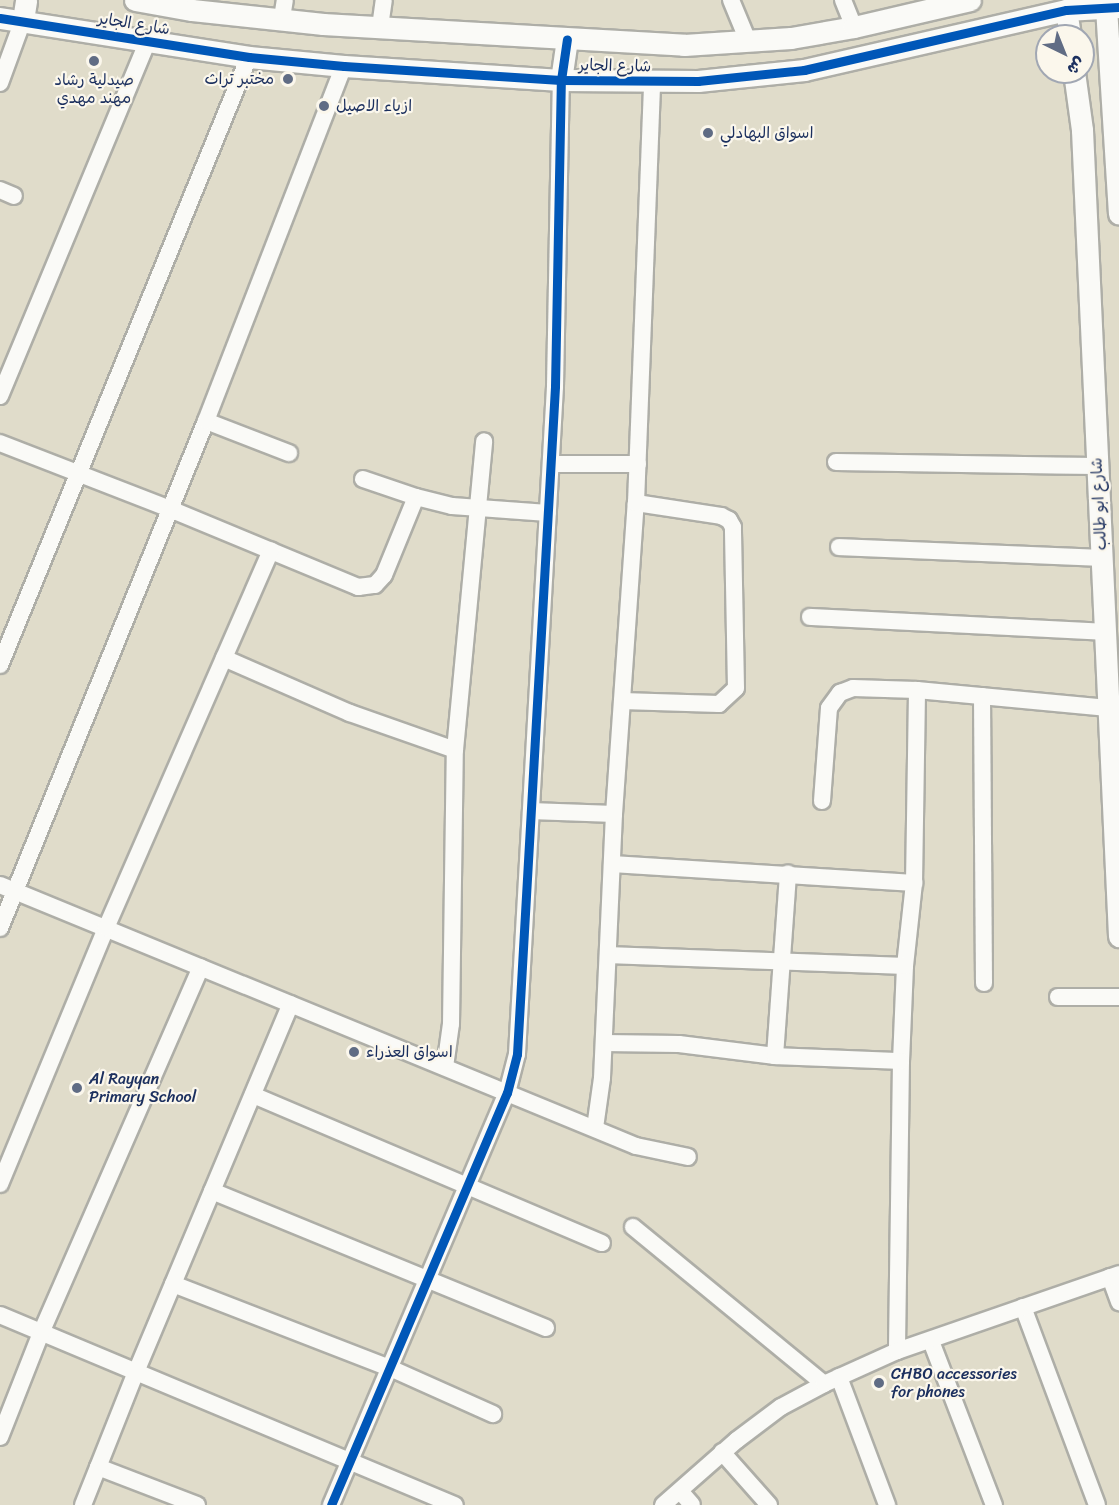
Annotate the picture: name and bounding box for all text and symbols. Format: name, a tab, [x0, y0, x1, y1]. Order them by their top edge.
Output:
street label: شارع الجاير	[97, 9, 171, 39]
north arrow	[1035, 24, 1095, 84]
text: ش	[1060, 49, 1093, 83]
marker: صيدلية رشاد مهند مهدي	[87, 54, 101, 68]
street label: شارع الجاير	[579, 56, 651, 76]
place label: مختبر تراث	[204, 69, 274, 89]
place label: صيدلية رشاد مهند مهدي	[54, 70, 134, 108]
marker: مختبر تراث	[279, 70, 297, 88]
place label: ازياء الاصيل	[336, 96, 412, 116]
marker: ازياء الاصيل	[317, 99, 331, 113]
place label: اسواق البهادلي	[720, 123, 813, 143]
marker: اسواق البهادلي	[701, 126, 715, 140]
street label: شارع ابو طالب	[1087, 457, 1111, 551]
place label: اسواق العذراء	[366, 1042, 453, 1062]
marker: اسواق العذراء	[347, 1045, 361, 1059]
place label: Al Rayyan Primary School	[89, 1069, 196, 1107]
marker: Al Rayyan Primary School	[70, 1081, 84, 1095]
place label: CHBO accessories for phones	[891, 1364, 1017, 1402]
marker: CHBO accessories for phones	[872, 1376, 886, 1390]

